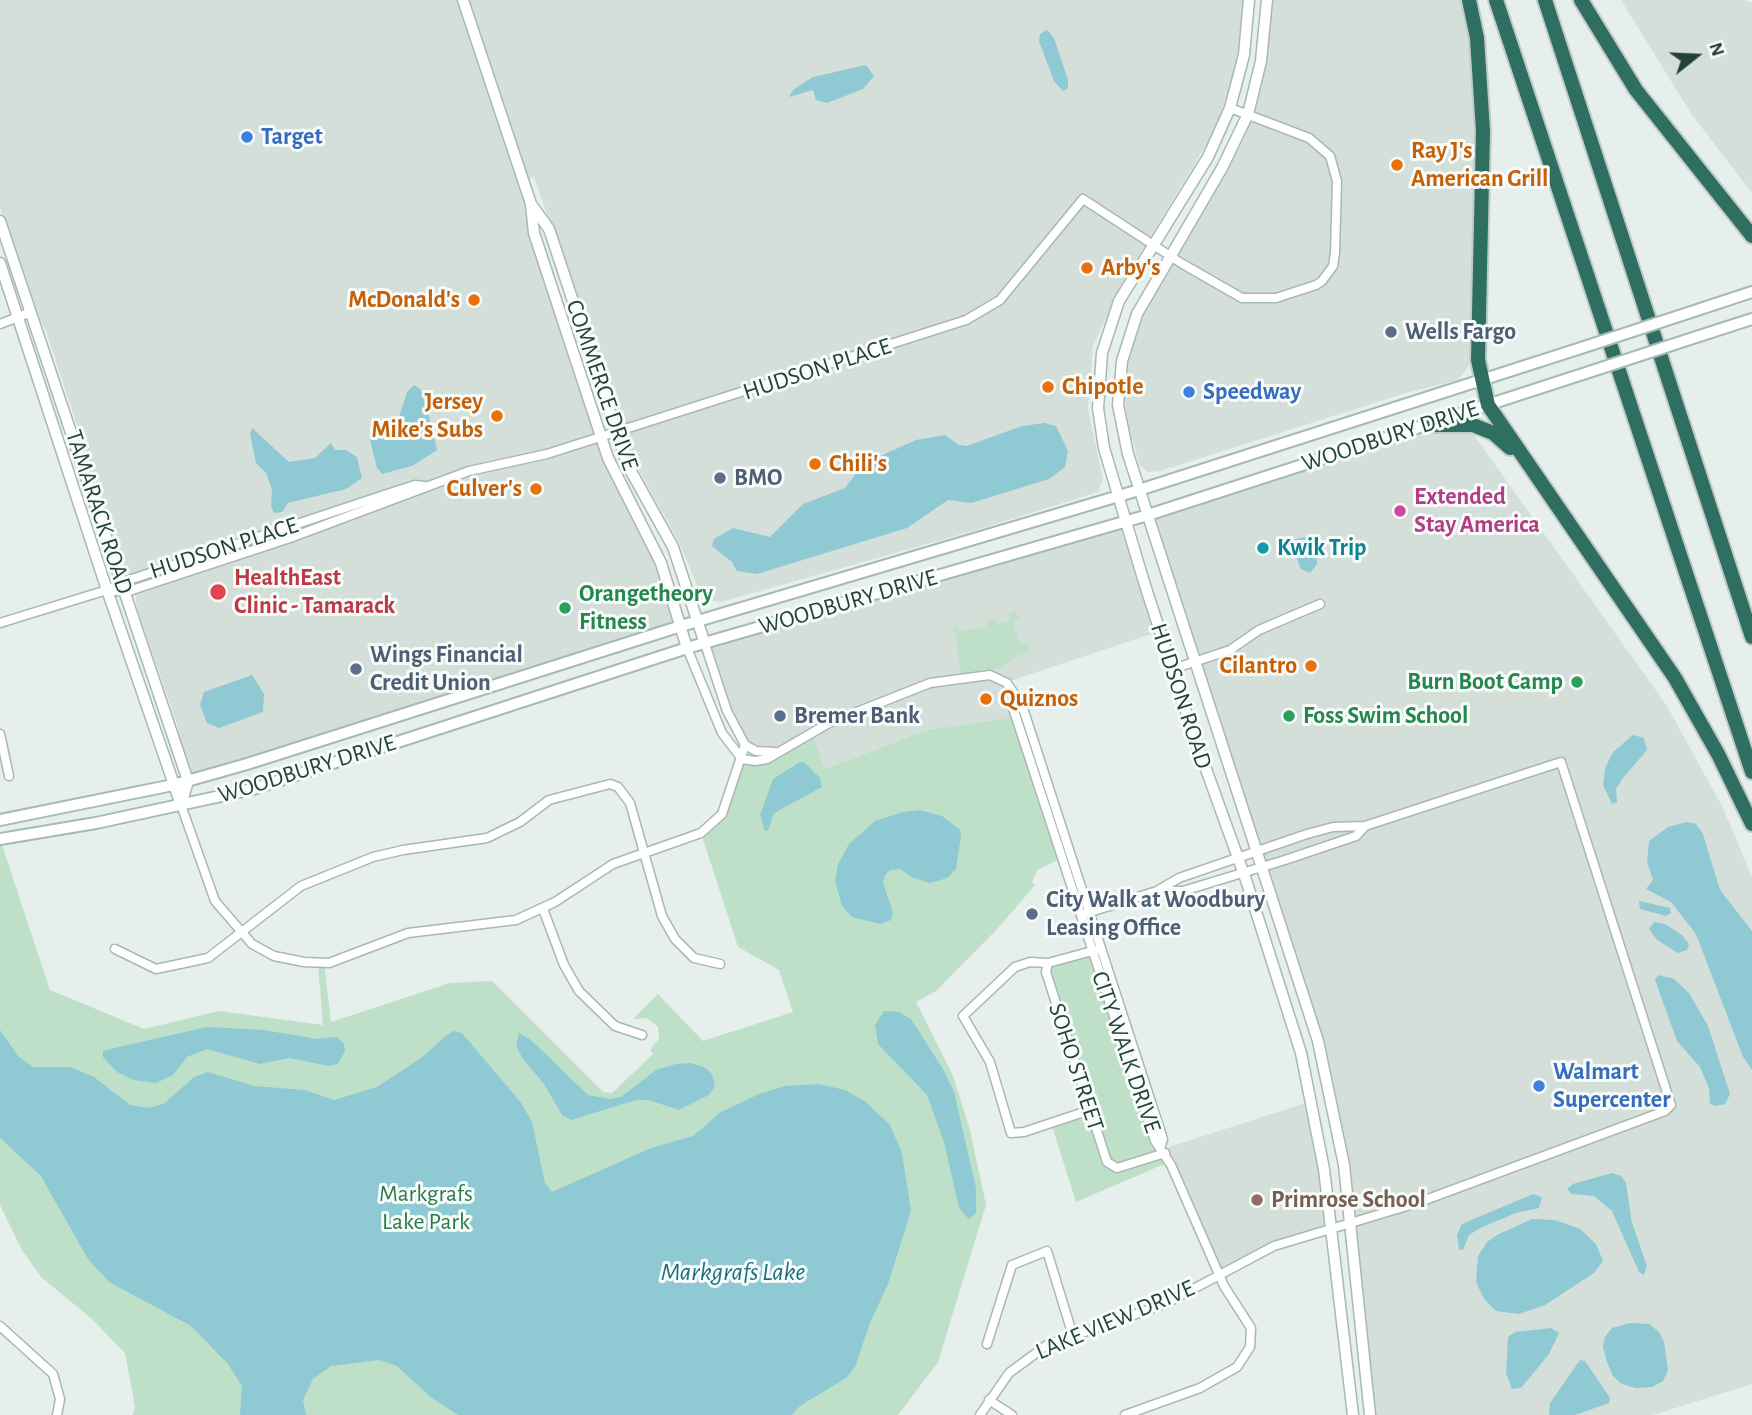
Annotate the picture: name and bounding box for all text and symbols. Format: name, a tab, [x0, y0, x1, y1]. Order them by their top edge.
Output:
north arrow	[1661, 21, 1731, 91]
text: N	[1705, 40, 1728, 59]
place label: Target	[261, 123, 323, 151]
marker: Target	[239, 129, 255, 145]
place label: Ray J's American Grill	[1411, 137, 1548, 193]
marker: Ray J's American Grill	[1389, 157, 1405, 173]
place label: Arby's	[1101, 254, 1160, 282]
marker: Arby's	[1079, 260, 1095, 276]
place label: McDonald's	[348, 286, 460, 314]
marker: McDonald's	[466, 292, 482, 308]
street label: COMMERCE DRIVE	[559, 296, 645, 474]
place label: Wells Fargo	[1405, 318, 1516, 346]
marker: Wells Fargo	[1383, 324, 1399, 340]
street label: HUDSON PLACE	[739, 332, 895, 406]
place label: Chipotle	[1062, 373, 1144, 401]
place label: Speedway	[1203, 378, 1301, 406]
marker: Chipotle	[1040, 379, 1056, 395]
marker: Speedway	[1181, 384, 1197, 400]
place label: Jersey Mike's Subs	[371, 388, 483, 444]
street label: WOODBURY DRIVE	[1298, 394, 1482, 478]
marker: Jersey Mike's Subs	[489, 408, 505, 424]
street label: TAMARACK ROAD	[59, 426, 139, 598]
place label: Chili's	[829, 450, 887, 478]
marker: Chili's	[807, 456, 823, 472]
place label: BMO	[734, 464, 782, 492]
marker: BMO	[712, 470, 728, 486]
place label: Culver's	[447, 475, 522, 503]
marker: Culver's	[528, 481, 544, 497]
place label: Extended Stay America	[1414, 483, 1540, 539]
marker: Extended Stay America	[1392, 503, 1408, 519]
street label: HUDSON PLACE	[146, 511, 302, 585]
place label: Kwik Trip	[1277, 534, 1367, 562]
marker: Kwik Trip	[1255, 540, 1271, 556]
street label: WOODBURY DRIVE	[756, 563, 940, 641]
place label: HealthEast Clinic - Tamarack	[234, 564, 395, 620]
place label: Orangetheory Fitness	[579, 580, 713, 636]
marker: HealthEast Clinic - Tamarack	[208, 582, 228, 602]
marker: Orangetheory Fitness	[557, 600, 573, 616]
street label: HUDSON ROAD	[1144, 620, 1218, 772]
place label: Wings Financial Credit Union	[370, 641, 523, 697]
place label: Cilantro	[1220, 652, 1297, 680]
marker: Cilantro	[1303, 658, 1319, 674]
marker: Wings Financial Credit Union	[348, 661, 364, 677]
place label: Burn Boot Camp	[1407, 668, 1563, 696]
marker: Burn Boot Camp	[1569, 674, 1585, 690]
place label: Quiznos	[1000, 685, 1078, 713]
marker: Quiznos	[978, 691, 994, 707]
place label: Bremer Bank	[794, 702, 920, 730]
place label: Foss Swim School	[1303, 702, 1468, 730]
marker: Bremer Bank	[772, 708, 788, 724]
marker: Foss Swim School	[1281, 708, 1297, 724]
street label: WOODBURY DRIVE	[215, 728, 399, 810]
place label: City Walk at Woodbury Leasing Office	[1046, 886, 1265, 942]
marker: City Walk at Woodbury Leasing Office	[1024, 906, 1040, 922]
street label: CITY WALK DRIVE	[1085, 968, 1167, 1136]
street label: SOHO STREET	[1042, 999, 1110, 1135]
place label: Walmart Supercenter	[1553, 1058, 1670, 1114]
marker: Walmart Supercenter	[1531, 1078, 1547, 1094]
park label: Markgrafs Lake Park	[379, 1180, 473, 1236]
place label: Primrose School	[1271, 1186, 1426, 1214]
marker: Primrose School	[1249, 1192, 1265, 1208]
water label: Markgrafs Lake	[661, 1256, 805, 1288]
street label: LAKE VIEW DRIVE	[1031, 1274, 1199, 1366]

